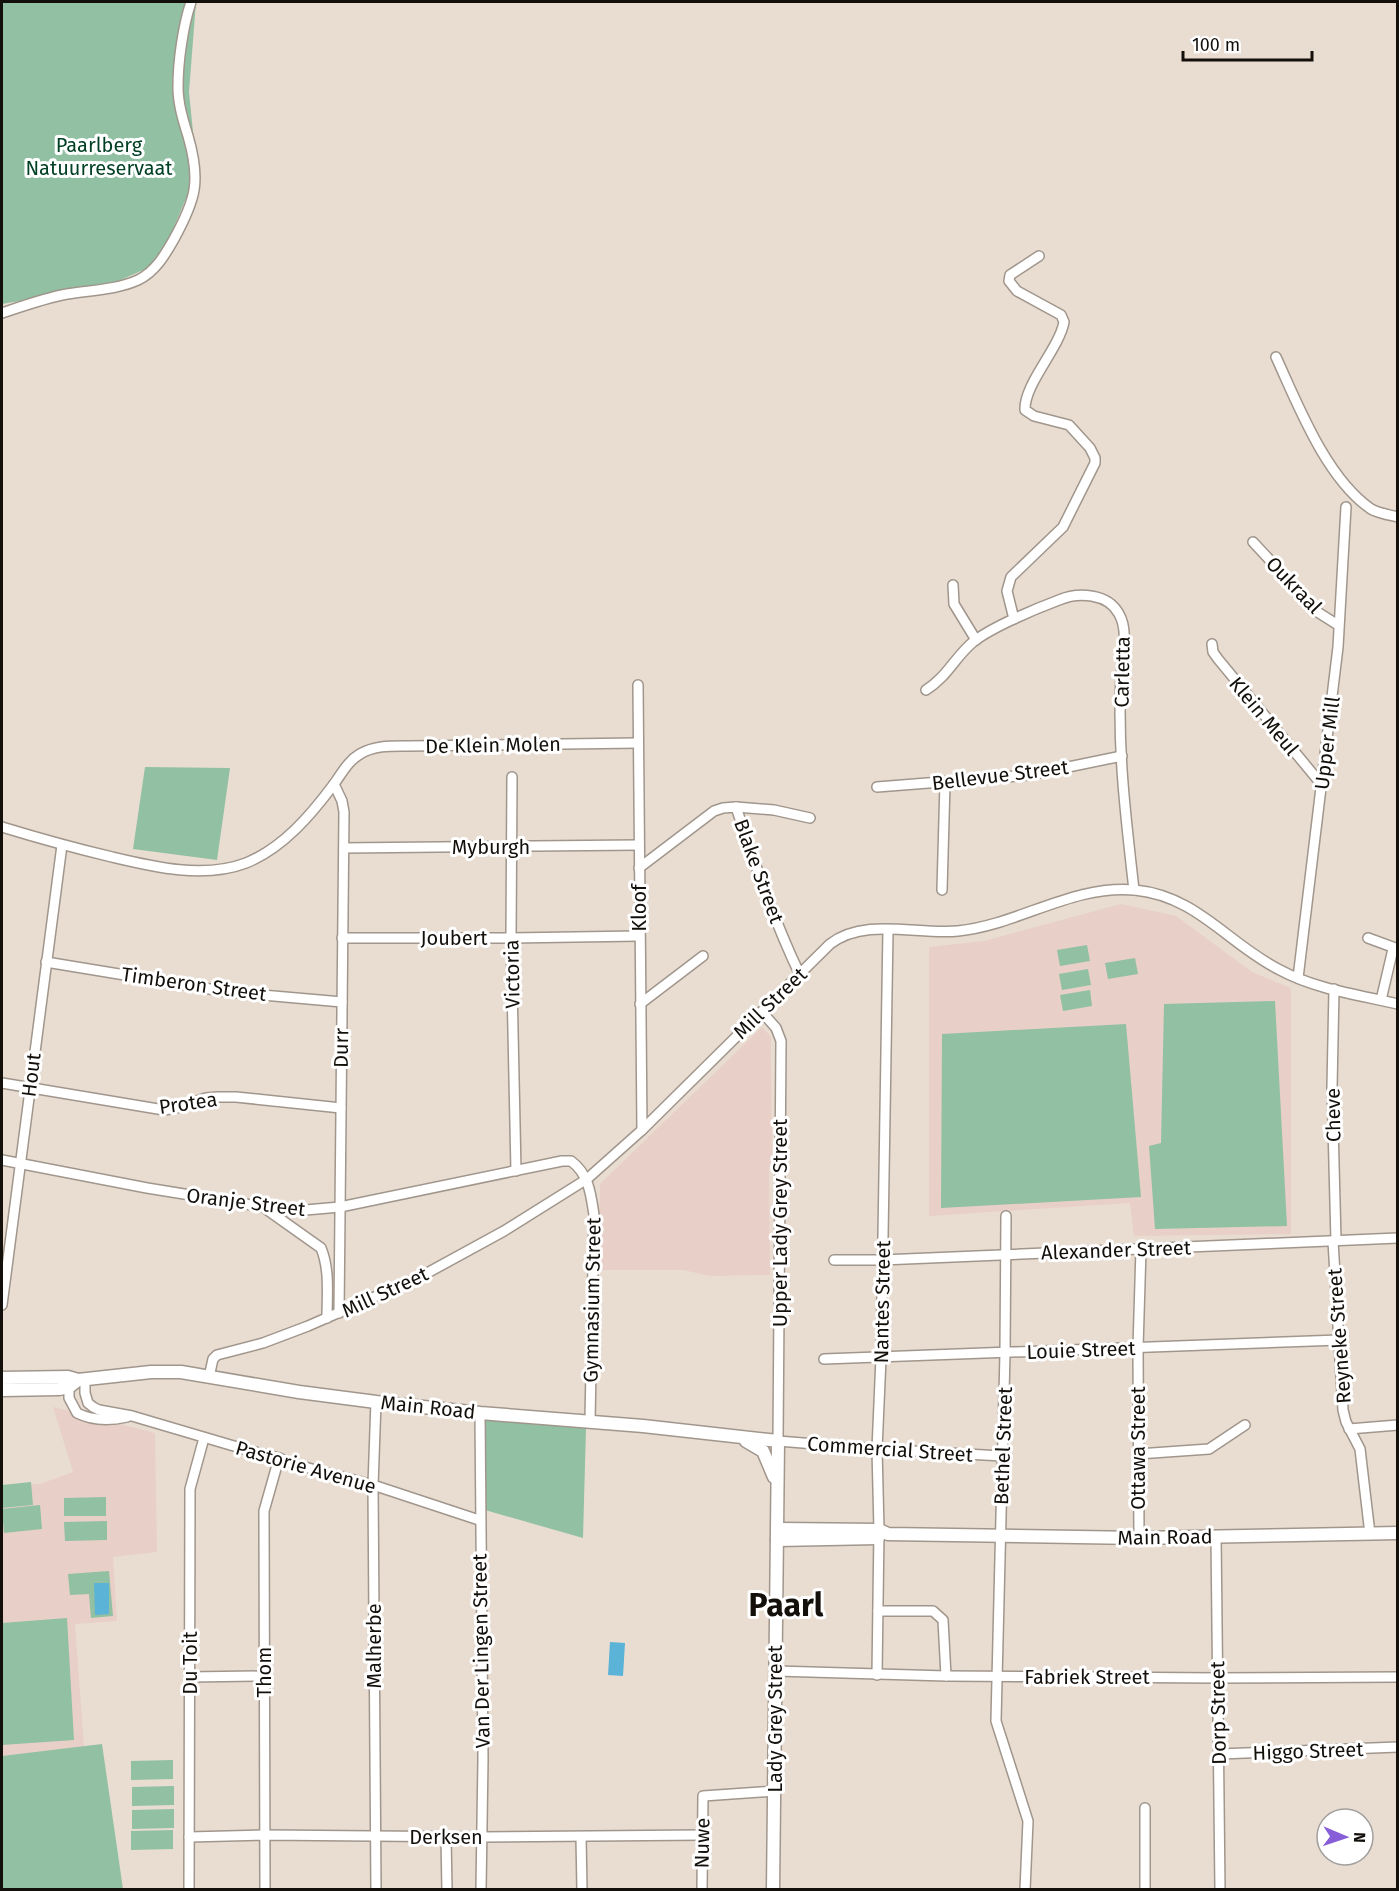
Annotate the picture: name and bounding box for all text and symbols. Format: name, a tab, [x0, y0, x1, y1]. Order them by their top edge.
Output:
scale bar	[1183, 24, 1312, 62]
text: 100 m	[1192, 34, 1240, 56]
park label: Paarlberg Natuurreservaat	[25, 133, 173, 180]
street label: Oukraal	[1261, 551, 1327, 619]
street label: Carletta	[1109, 636, 1135, 708]
street label: Klein Meul	[1224, 672, 1304, 760]
street label: Upper Mill	[1309, 695, 1345, 791]
street label: De Klein Molen	[425, 732, 561, 758]
street label: Bellevue Street	[930, 755, 1070, 795]
street label: Blake Street	[729, 816, 789, 927]
street label: Myburgh	[452, 835, 530, 859]
street label: Kloof	[627, 883, 651, 932]
street label: Joubert	[420, 926, 488, 950]
street label: Victoria	[499, 939, 525, 1009]
street label: Timberon Street	[120, 962, 269, 1006]
street label: Mill Street	[728, 962, 812, 1044]
street label: Durr	[329, 1028, 353, 1068]
street label: Hout	[16, 1051, 46, 1098]
street label: Protea	[157, 1087, 219, 1119]
street label: Cheve	[1321, 1088, 1345, 1142]
street label: Upper Lady Grey Street	[768, 1118, 792, 1327]
street label: Oranje Street	[185, 1183, 308, 1221]
street label: Gymnasium Street	[579, 1216, 605, 1383]
street label: Alexander Street	[1041, 1235, 1192, 1265]
street label: Nantes Street	[869, 1240, 895, 1364]
street label: Mill Street	[338, 1261, 433, 1322]
street label: Reyneke Street	[1322, 1267, 1356, 1404]
street label: Louie Street	[1026, 1336, 1137, 1364]
street label: Ottawa Street	[1126, 1385, 1150, 1510]
street label: Bethel Street	[989, 1386, 1017, 1506]
street label: Main Road	[379, 1390, 477, 1424]
street label: Commercial Street	[806, 1431, 974, 1467]
street label: Pastorie Avenue	[233, 1435, 379, 1499]
street label: Main Road	[1117, 1524, 1213, 1550]
street label: Van Der Lingen Street	[467, 1553, 495, 1748]
district label: Paarl	[749, 1586, 824, 1624]
street label: Malherbe	[362, 1603, 386, 1689]
street label: Du Toit	[178, 1630, 202, 1695]
street label: Lady Grey Street	[763, 1644, 787, 1793]
street label: Thom	[252, 1647, 276, 1697]
street label: Dorp Street	[1205, 1660, 1231, 1765]
street label: Fabriek Street	[1024, 1665, 1150, 1689]
street label: Higgo Street	[1252, 1737, 1365, 1765]
north arrow	[1315, 1807, 1375, 1867]
street label: Nuwe	[690, 1818, 714, 1868]
street label: Derksen	[409, 1825, 483, 1849]
text: N	[1350, 1832, 1369, 1843]

